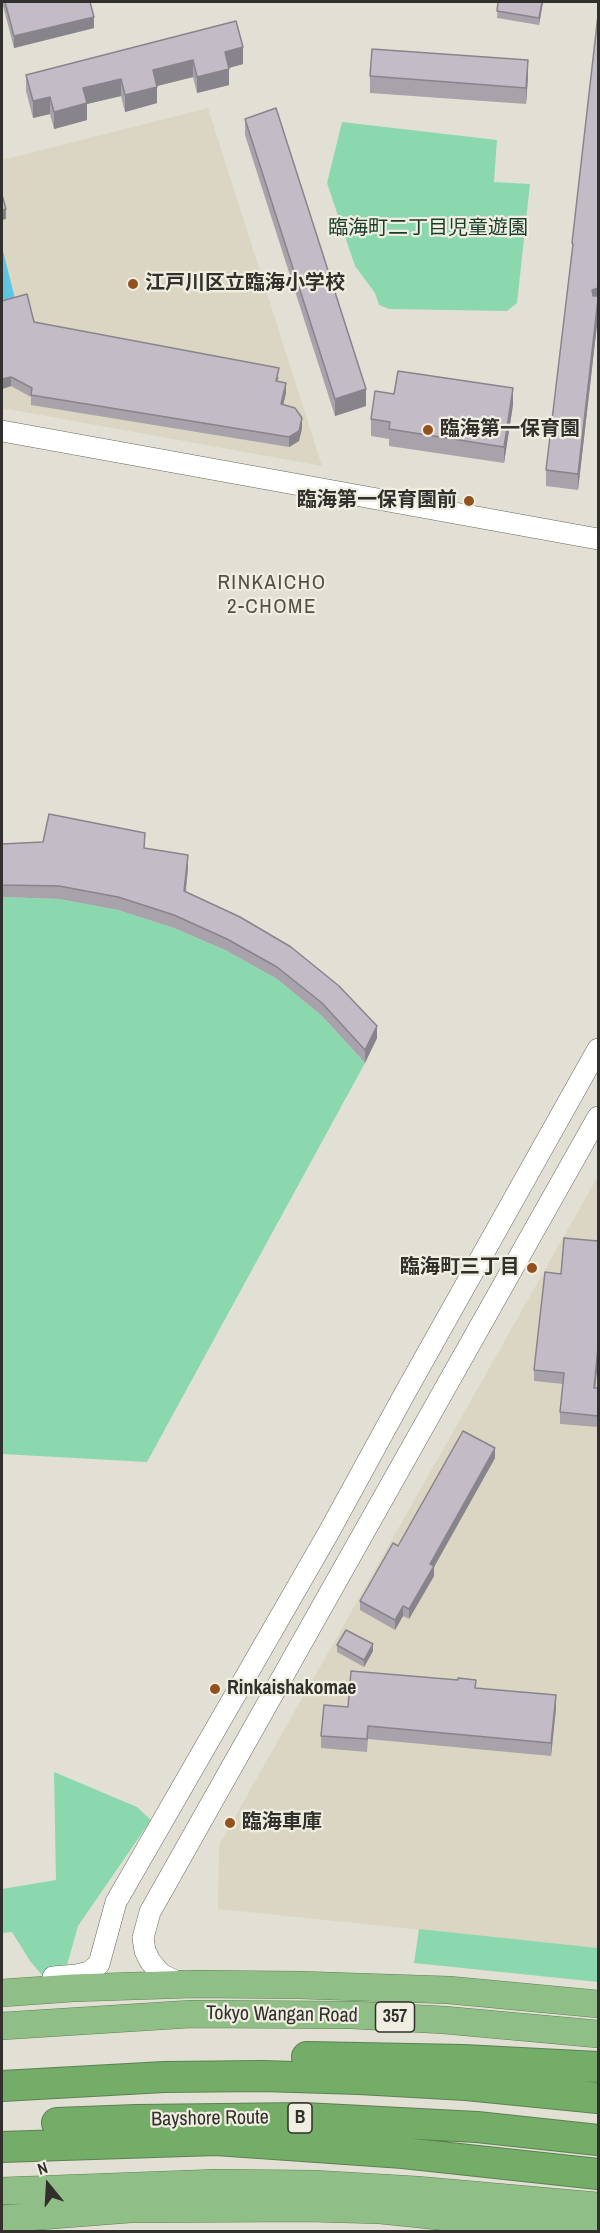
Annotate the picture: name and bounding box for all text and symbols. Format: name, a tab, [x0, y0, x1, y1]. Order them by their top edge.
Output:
park label: 臨海町二丁目児童遊園	[328, 217, 528, 241]
place label: 江戸川区立臨海小学校	[145, 272, 345, 296]
marker: 江戸川区立臨海小学校	[126, 277, 140, 291]
place label: 臨海第一保育園	[440, 418, 580, 442]
marker: 臨海第一保育園	[421, 423, 435, 437]
place label: 臨海第一保育園前	[297, 489, 457, 513]
marker: 臨海第一保育園前	[462, 494, 476, 508]
district label: RINKAICHO 2-CHOME	[217, 570, 327, 620]
place label: 臨海町三丁目	[400, 1256, 520, 1280]
marker: 臨海町三丁目	[525, 1261, 539, 1275]
place label: Rinkaishakomae	[227, 1677, 356, 1701]
marker: Rinkaishakomae	[208, 1682, 222, 1696]
place label: 臨海車庫	[242, 1811, 322, 1835]
marker: 臨海車庫	[223, 1816, 237, 1830]
street label: Tokyo Wangan Road	[206, 2002, 358, 2028]
road number: 357	[376, 2002, 414, 2032]
road number: B	[288, 2103, 312, 2133]
street label: Bayshore Route	[151, 2106, 269, 2132]
north arrow	[18, 2155, 78, 2215]
text: N	[35, 2156, 50, 2180]

